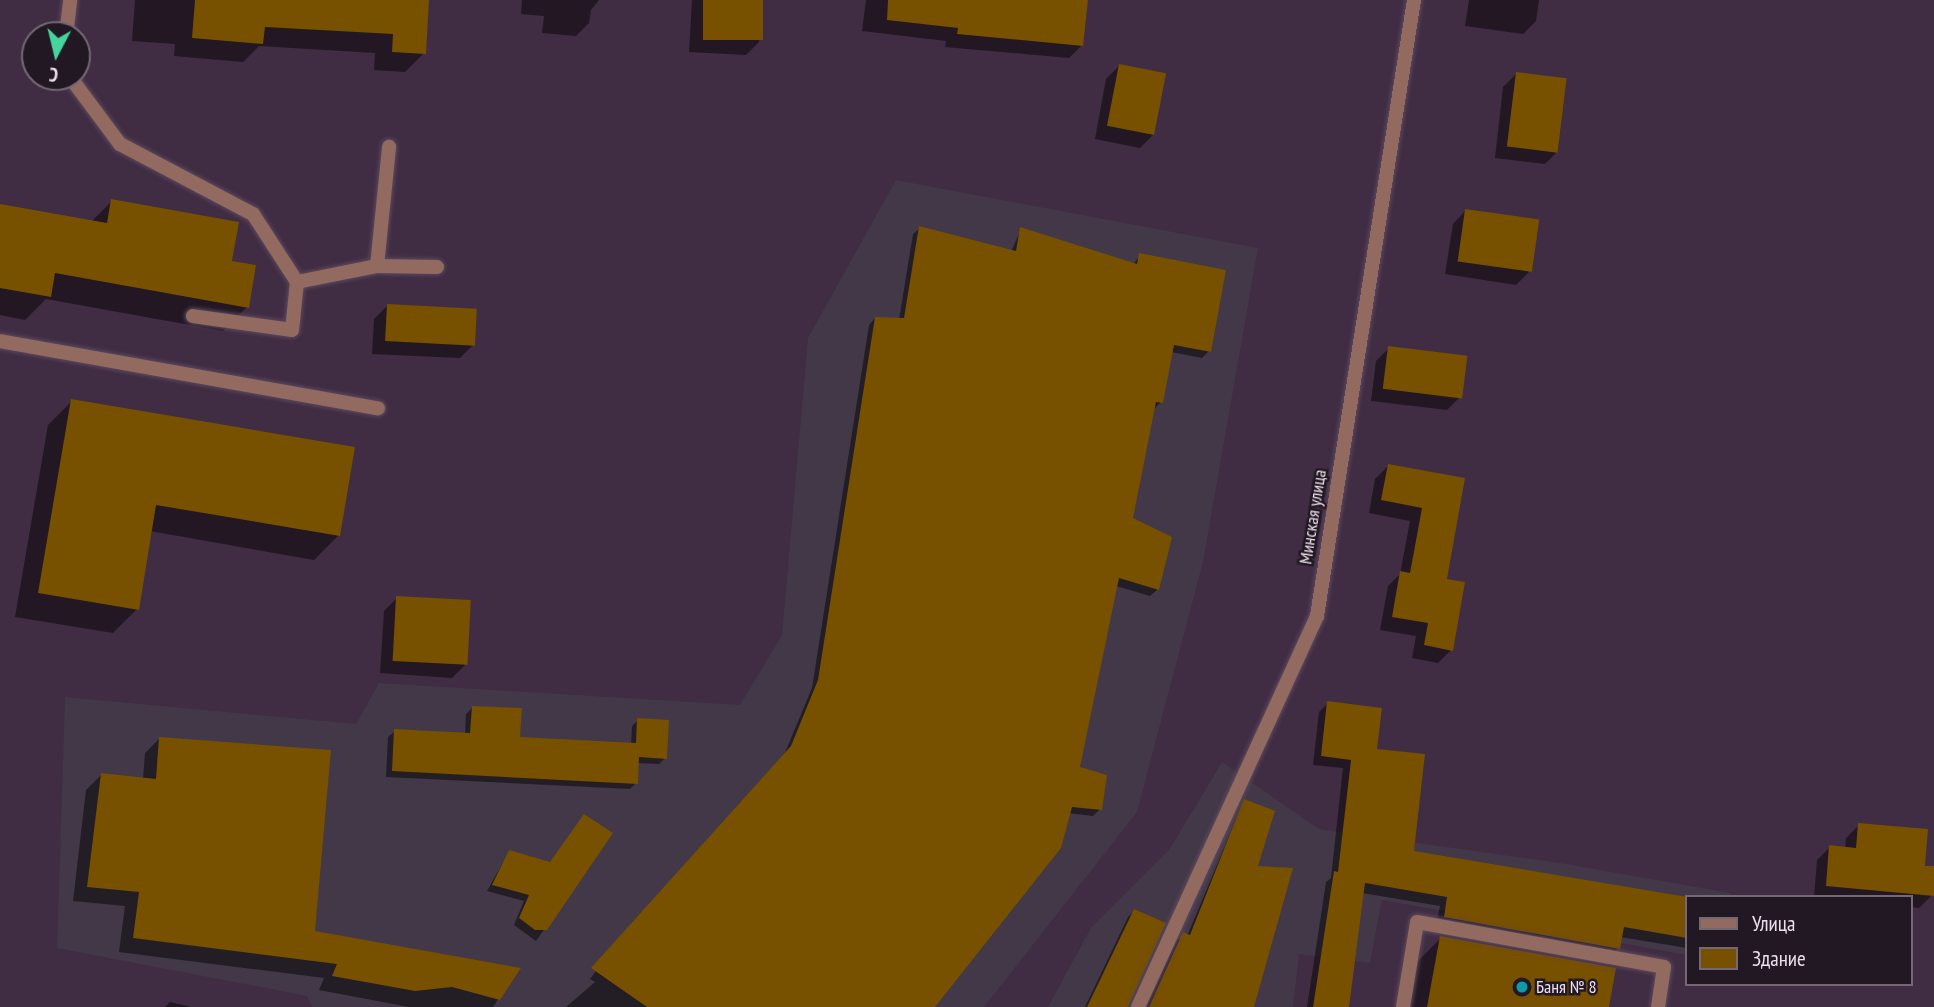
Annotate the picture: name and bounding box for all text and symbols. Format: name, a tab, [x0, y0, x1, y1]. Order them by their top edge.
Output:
north arrow	[21, 21, 91, 91]
text: С	[48, 62, 59, 87]
street label: Минская улица	[1295, 468, 1331, 566]
legend	[1686, 895, 1913, 986]
text: Улица	[1752, 910, 1795, 937]
text: Здание	[1752, 945, 1806, 972]
place label: Баня № 8	[1536, 976, 1597, 998]
marker: Баня № 8	[1514, 979, 1530, 995]

